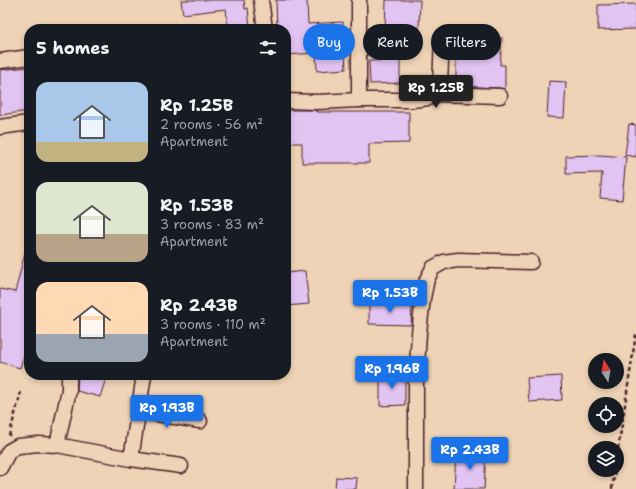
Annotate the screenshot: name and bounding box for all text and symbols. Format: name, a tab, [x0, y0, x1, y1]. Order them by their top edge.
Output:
chip: Buy	[303, 24, 355, 60]
chip: Rent	[363, 24, 423, 60]
chip: Filters	[431, 24, 501, 60]
text: 5 homes	[36, 37, 109, 59]
icon: filters	[257, 37, 279, 59]
pin: Rp 1.25B	[395, 75, 477, 109]
text: Rp 1.25B	[408, 79, 464, 96]
text: Rp 1.25B	[160, 94, 233, 116]
icon: home	[68, 98, 116, 146]
text: 2 rooms · 56 m²	[160, 116, 263, 133]
text: Apartment	[160, 133, 228, 150]
text: Rp 1.53B	[160, 194, 233, 216]
icon: home	[68, 198, 116, 246]
text: 3 rooms · 83 m²	[160, 216, 264, 233]
text: Apartment	[160, 233, 228, 250]
pin: Rp 1.53B	[349, 280, 431, 314]
text: Rp 1.53B	[362, 284, 418, 301]
text: Rp 2.43B	[160, 294, 238, 316]
icon: home	[68, 298, 116, 346]
text: 3 rooms · 110 m²	[160, 316, 266, 333]
text: Apartment	[160, 333, 228, 350]
north arrow	[588, 353, 624, 389]
map controls	[588, 353, 624, 477]
pin: Rp 1.96B	[351, 356, 433, 390]
text: Rp 1.96B	[364, 360, 420, 377]
pin: Rp 1.93B	[126, 395, 208, 429]
button: locate	[588, 397, 624, 433]
text: Rp 1.93B	[139, 399, 195, 416]
pin: Rp 2.43B	[429, 437, 511, 471]
text: Rp 2.43B	[440, 441, 500, 458]
button: layers	[588, 441, 624, 477]

